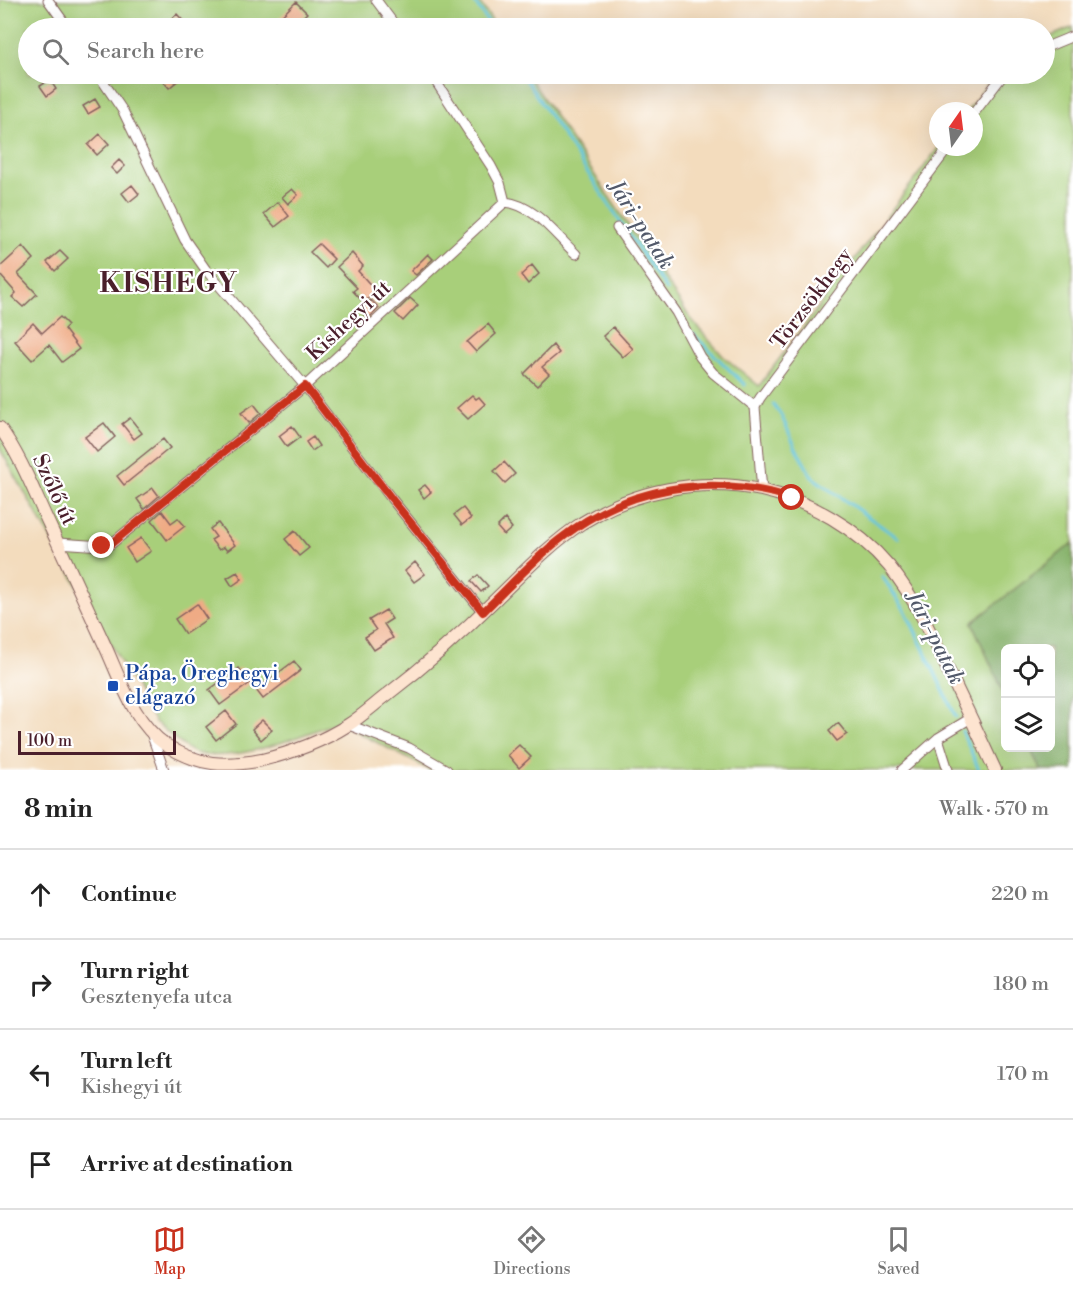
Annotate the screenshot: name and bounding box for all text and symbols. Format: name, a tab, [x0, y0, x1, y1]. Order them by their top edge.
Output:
search box	[18, 18, 1055, 84]
icon: search	[39, 35, 72, 68]
text: Search here	[87, 38, 204, 65]
north arrow	[929, 102, 983, 156]
water label: Jári-patak	[601, 173, 680, 275]
street label: Törzsökhegy	[766, 243, 859, 355]
district label: KISHEGY	[99, 267, 239, 301]
street label: Kishegyi út	[301, 275, 397, 367]
street label: Szőlő út	[26, 450, 82, 530]
route start	[778, 484, 804, 510]
route end	[88, 532, 114, 558]
water label: Jári-patak	[899, 584, 970, 689]
map controls	[1001, 644, 1055, 752]
button: locate	[1001, 644, 1055, 698]
place label: Pápa, Öreghegyi elágazó	[125, 659, 279, 711]
marker: Pápa, Öreghegyi elágazó	[106, 679, 120, 693]
button: layers	[1001, 698, 1055, 752]
scale bar	[18, 728, 176, 756]
text: 100 m	[27, 731, 72, 751]
text: 8 min	[24, 793, 93, 825]
text: Walk · 570 m	[939, 797, 1049, 822]
icon: ahead	[24, 878, 57, 911]
text: Continue	[81, 881, 177, 908]
text: 220 m	[991, 882, 1049, 907]
text: Turn right	[81, 958, 189, 985]
icon: right	[24, 968, 57, 1001]
text: 180 m	[994, 972, 1049, 997]
text: Gesztenyefa utca	[81, 985, 232, 1010]
text: Turn left	[81, 1048, 172, 1075]
icon: left	[24, 1058, 57, 1091]
text: 170 m	[997, 1062, 1049, 1087]
text: Kishegyi út	[81, 1075, 182, 1100]
icon: arrive	[24, 1148, 57, 1181]
text: Arrive at destination	[81, 1151, 293, 1178]
tab: Map	[153, 1223, 186, 1279]
tab: Directions	[493, 1223, 571, 1279]
tab: Saved	[877, 1223, 920, 1279]

